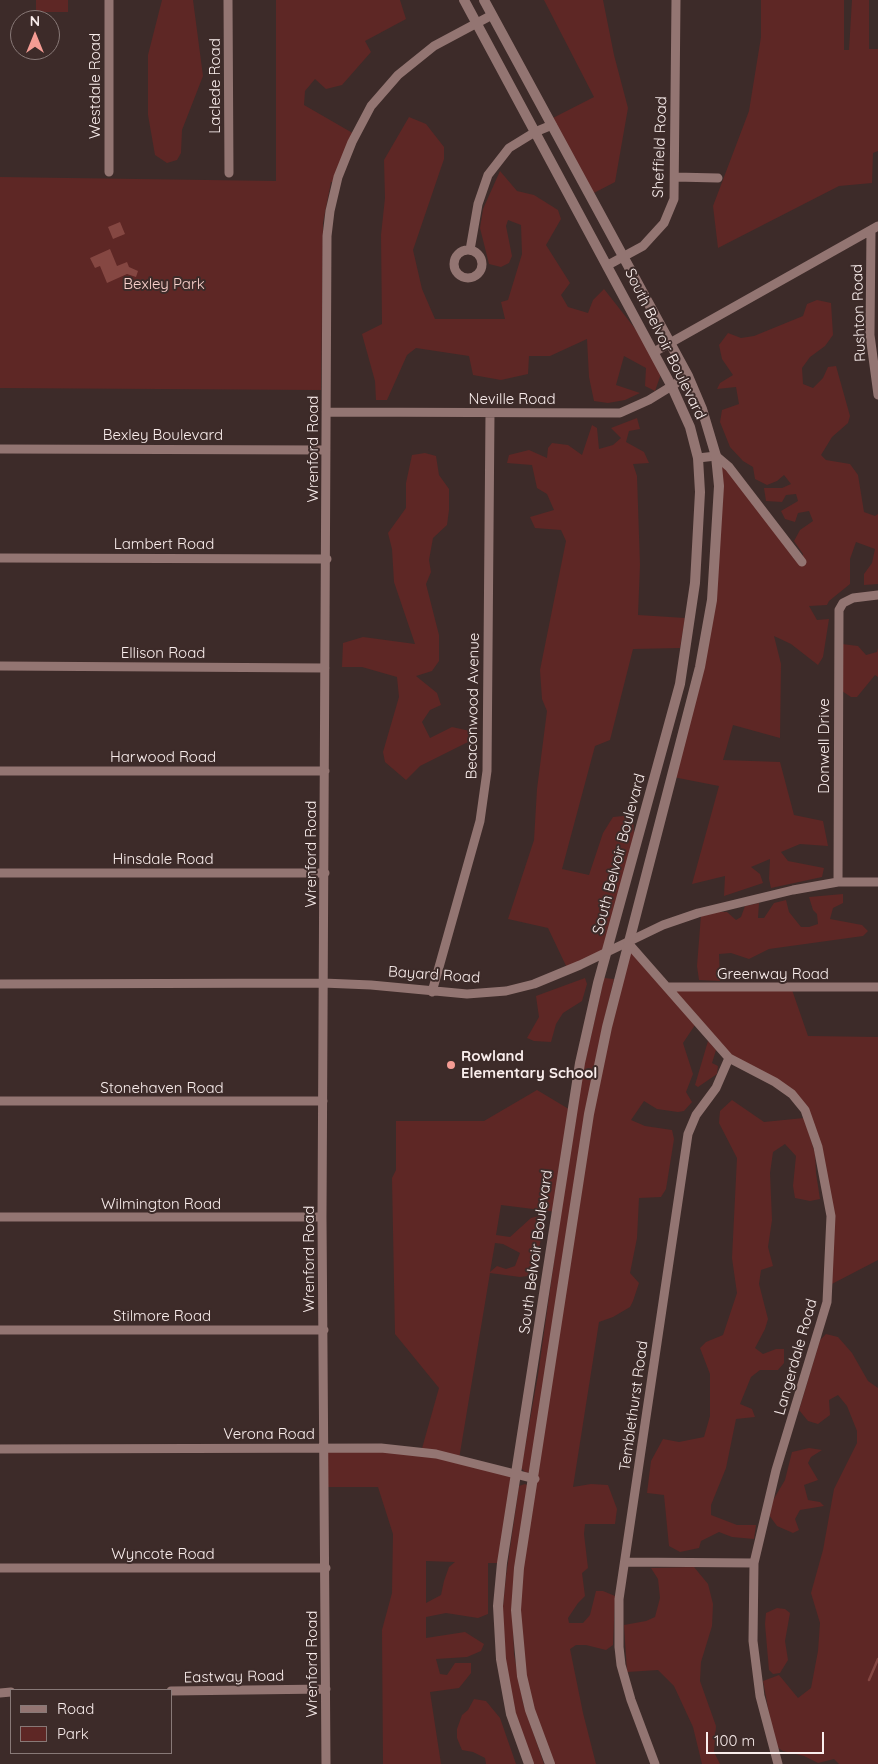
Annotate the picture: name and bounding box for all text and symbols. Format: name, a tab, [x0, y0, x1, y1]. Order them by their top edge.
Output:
north arrow	[10, 10, 60, 60]
text: N	[30, 12, 40, 30]
street label: Westdale Road	[86, 33, 104, 139]
street label: Laclede Road	[206, 38, 224, 134]
street label: Sheffield Road	[649, 96, 671, 198]
street label: Rushton Road	[848, 264, 870, 362]
street label: South Belvoir Boulevard	[621, 266, 709, 422]
park label: Bexley Park	[123, 275, 205, 293]
street label: Neville Road	[469, 390, 555, 408]
street label: Wrenford Road	[304, 396, 322, 502]
street label: Bexley Boulevard	[103, 426, 223, 444]
street label: Lambert Road	[114, 535, 214, 553]
street label: Beaconwood Avenue	[463, 632, 483, 780]
street label: Ellison Road	[121, 644, 205, 662]
street label: Donwell Drive	[815, 698, 833, 794]
street label: Harwood Road	[110, 748, 216, 766]
street label: South Belvoir Boulevard	[589, 772, 649, 936]
street label: Wrenford Road	[302, 801, 320, 907]
street label: Hinsdale Road	[113, 850, 213, 868]
street label: Bayard Road	[387, 963, 481, 987]
street label: Greenway Road	[717, 965, 829, 983]
place label: Rowland Elementary School	[461, 1047, 597, 1082]
marker: Rowland Elementary School	[445, 1059, 457, 1071]
street label: Stonehaven Road	[100, 1079, 224, 1097]
street label: South Belvoir Boulevard	[516, 1169, 556, 1335]
street label: Wilmington Road	[101, 1195, 221, 1213]
street label: Wrenford Road	[300, 1206, 318, 1312]
street label: Langerdale Road	[771, 1297, 821, 1417]
street label: Stilmore Road	[113, 1307, 211, 1325]
street label: Temblethurst Road	[616, 1340, 652, 1472]
street label: Verona Road	[223, 1425, 315, 1443]
street label: Wyncote Road	[111, 1545, 215, 1563]
street label: Wrenford Road	[303, 1611, 321, 1717]
street label: Eastway Road	[184, 1667, 284, 1687]
legend	[10, 1689, 172, 1754]
text: Road	[57, 1699, 94, 1718]
scale bar	[708, 1722, 826, 1754]
text: Park	[57, 1724, 89, 1743]
text: 100 m	[714, 1731, 755, 1750]

